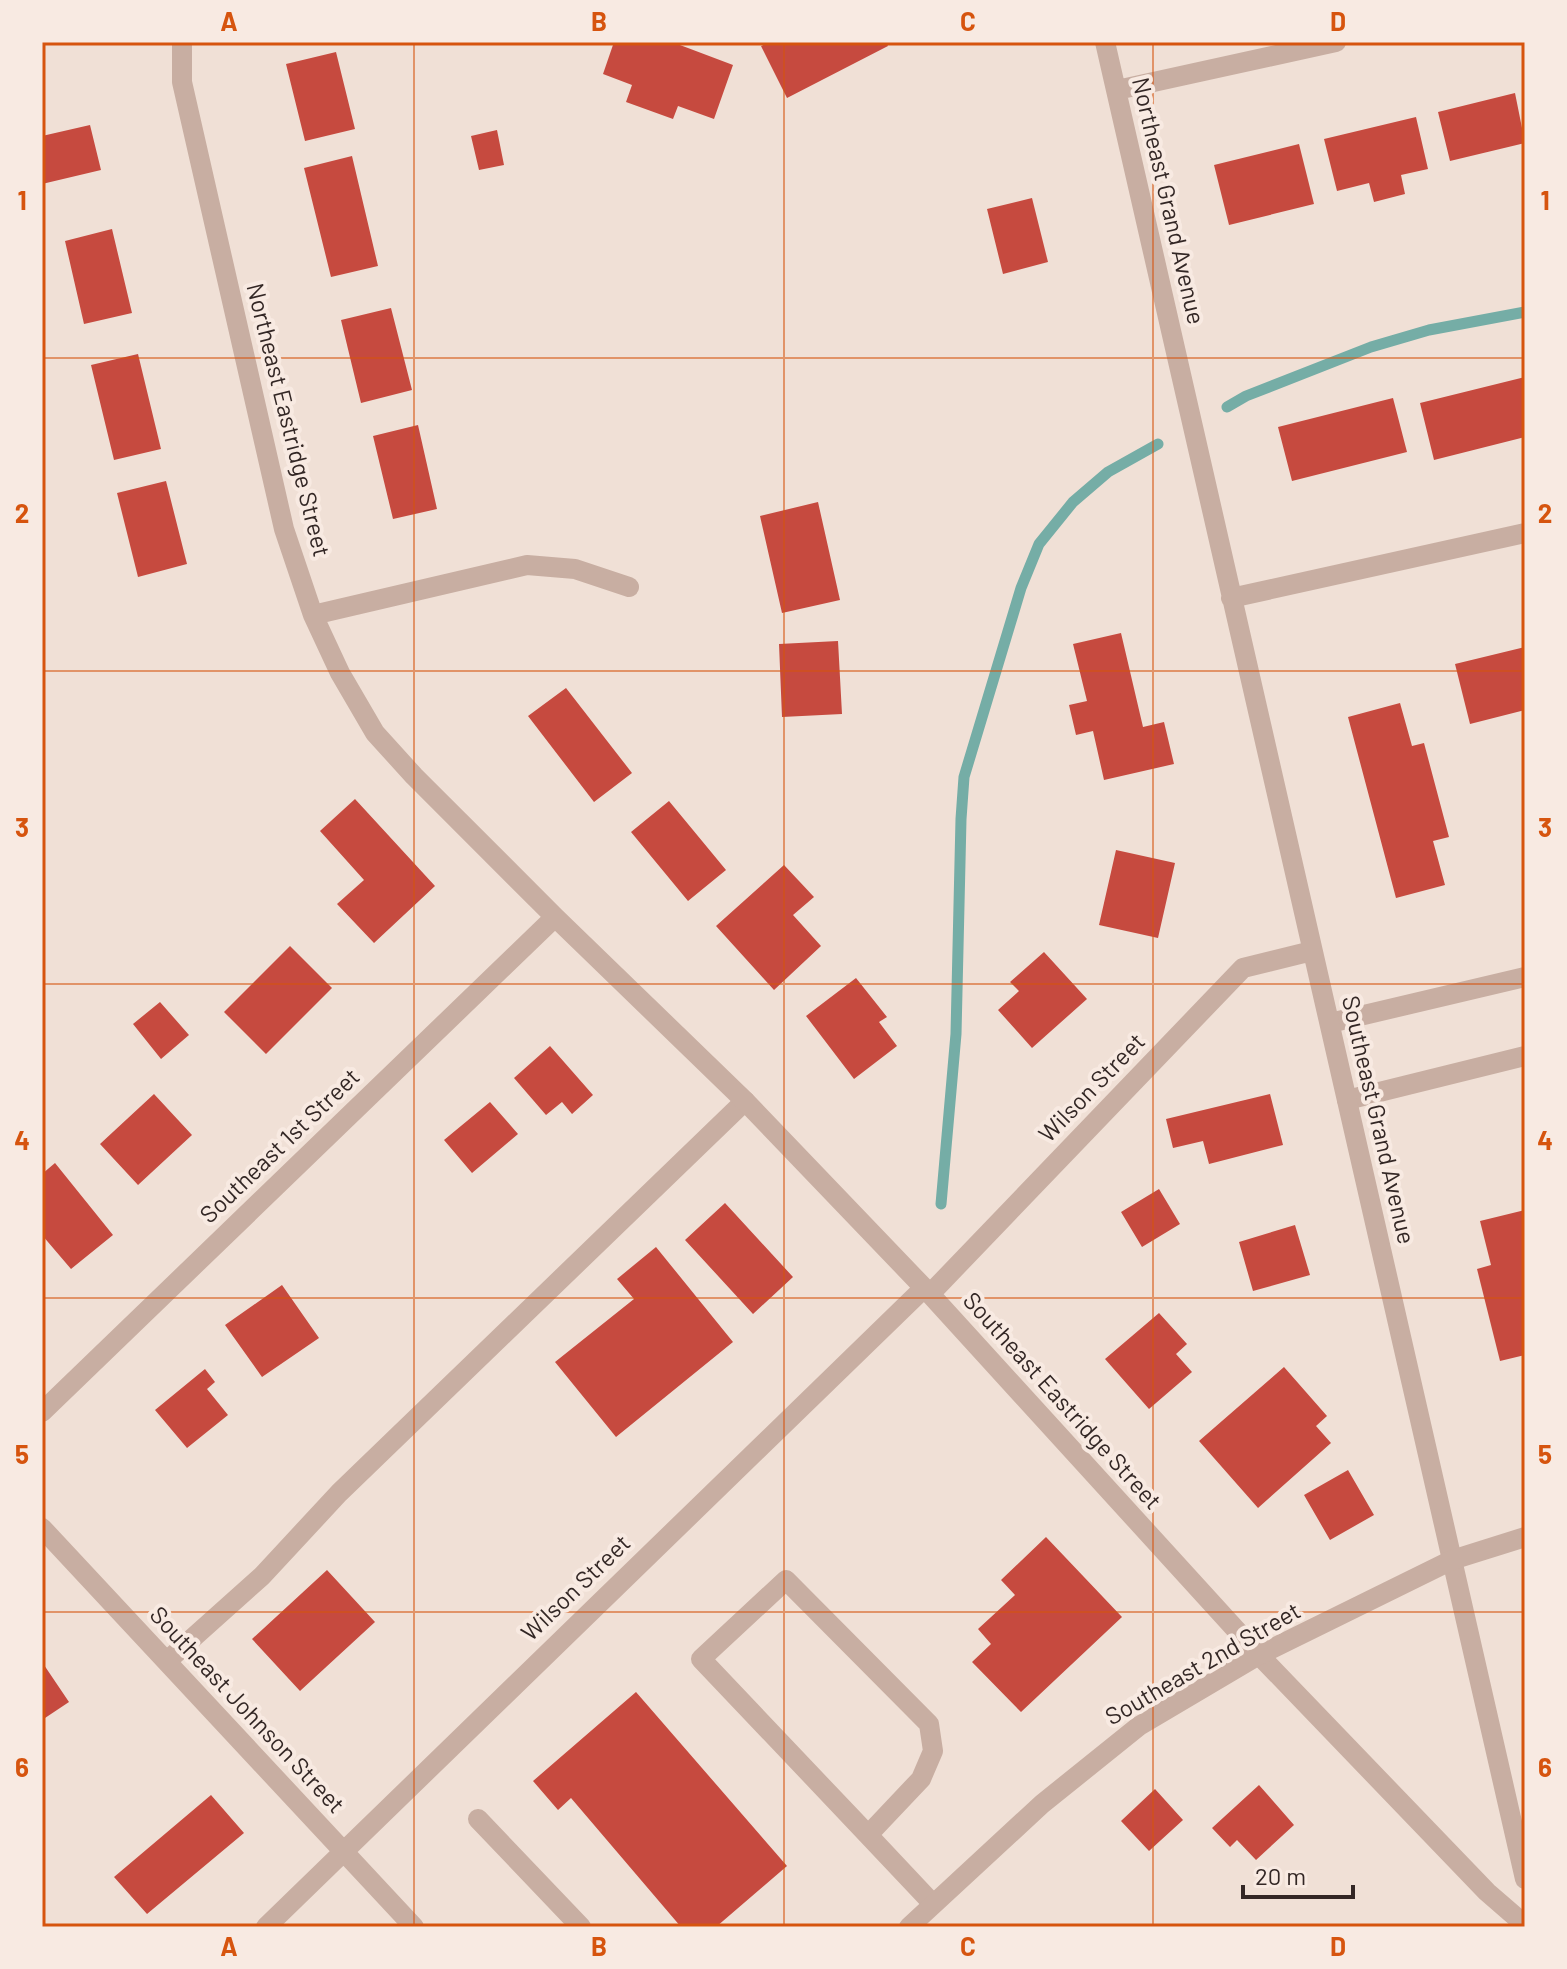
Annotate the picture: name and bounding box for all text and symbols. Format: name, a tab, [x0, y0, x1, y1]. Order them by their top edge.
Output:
text: A	[220, 5, 238, 36]
text: B	[591, 5, 607, 36]
text: C	[960, 5, 976, 36]
text: D	[1330, 5, 1346, 36]
street label: Northeast Grand Avenue	[1127, 74, 1212, 327]
text: 1	[17, 184, 27, 215]
text: 1	[1540, 184, 1550, 215]
street label: Northeast Eastridge Street	[241, 280, 337, 559]
text: 2	[15, 497, 29, 528]
text: 2	[1538, 497, 1552, 528]
text: 3	[15, 811, 29, 842]
text: 3	[1538, 811, 1552, 842]
street label: Southeast Grand Avenue	[1337, 993, 1422, 1247]
street label: Wilson Street	[1032, 1026, 1150, 1148]
street label: Southeast 1st Street	[193, 1061, 365, 1228]
text: 4	[14, 1124, 30, 1155]
text: 4	[1537, 1124, 1553, 1155]
street label: Southeast Eastridge Street	[958, 1285, 1168, 1515]
text: 5	[15, 1438, 29, 1469]
text: 5	[1538, 1438, 1552, 1469]
street label: Wilson Street	[514, 1528, 636, 1646]
street label: Southeast 2nd Street	[1100, 1595, 1305, 1730]
street label: Southeast Johnson Street	[145, 1600, 352, 1818]
text: 6	[15, 1751, 29, 1782]
text: 6	[1538, 1751, 1552, 1782]
scale bar	[1243, 1849, 1353, 1899]
text: 20 m	[1255, 1861, 1306, 1890]
text: A	[220, 1930, 238, 1961]
text: B	[591, 1930, 607, 1961]
text: C	[960, 1930, 976, 1961]
text: D	[1330, 1930, 1346, 1961]

